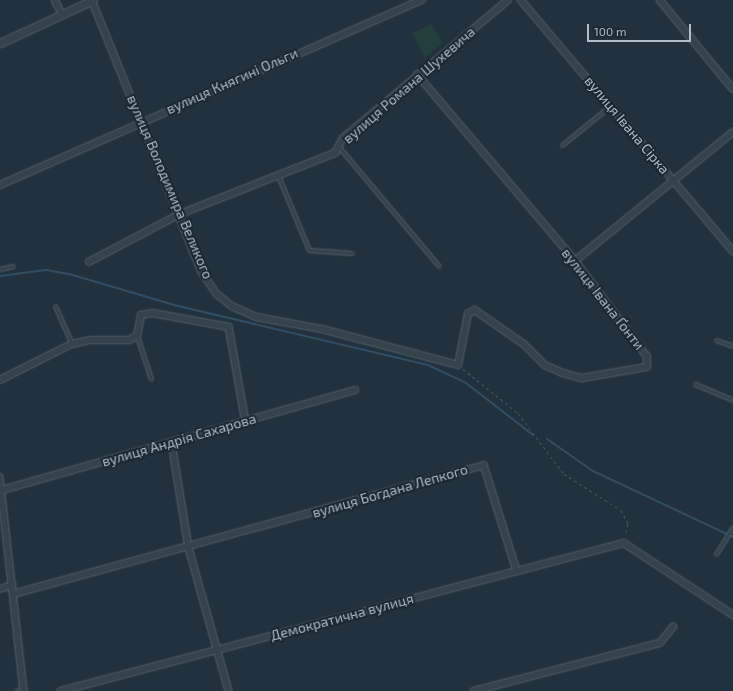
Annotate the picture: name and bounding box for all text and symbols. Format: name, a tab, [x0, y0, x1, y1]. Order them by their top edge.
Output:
scale bar	[589, 16, 693, 42]
street label: вулиця Романа Шухевича	[339, 23, 479, 147]
text: 100 m	[594, 24, 626, 38]
street label: вулиця Княгині Ольги	[164, 44, 300, 118]
street label: вулиця Івана Сірка	[581, 73, 673, 177]
street label: вулиця Володимира Великого	[124, 92, 216, 282]
street label: вулиця Івана Ґонти	[558, 245, 648, 353]
street label: вулиця Андрія Сахарова	[100, 410, 258, 470]
street label: вулиця Богдана Лепкого	[310, 461, 470, 521]
street label: Демократична вулиця	[269, 590, 415, 644]

